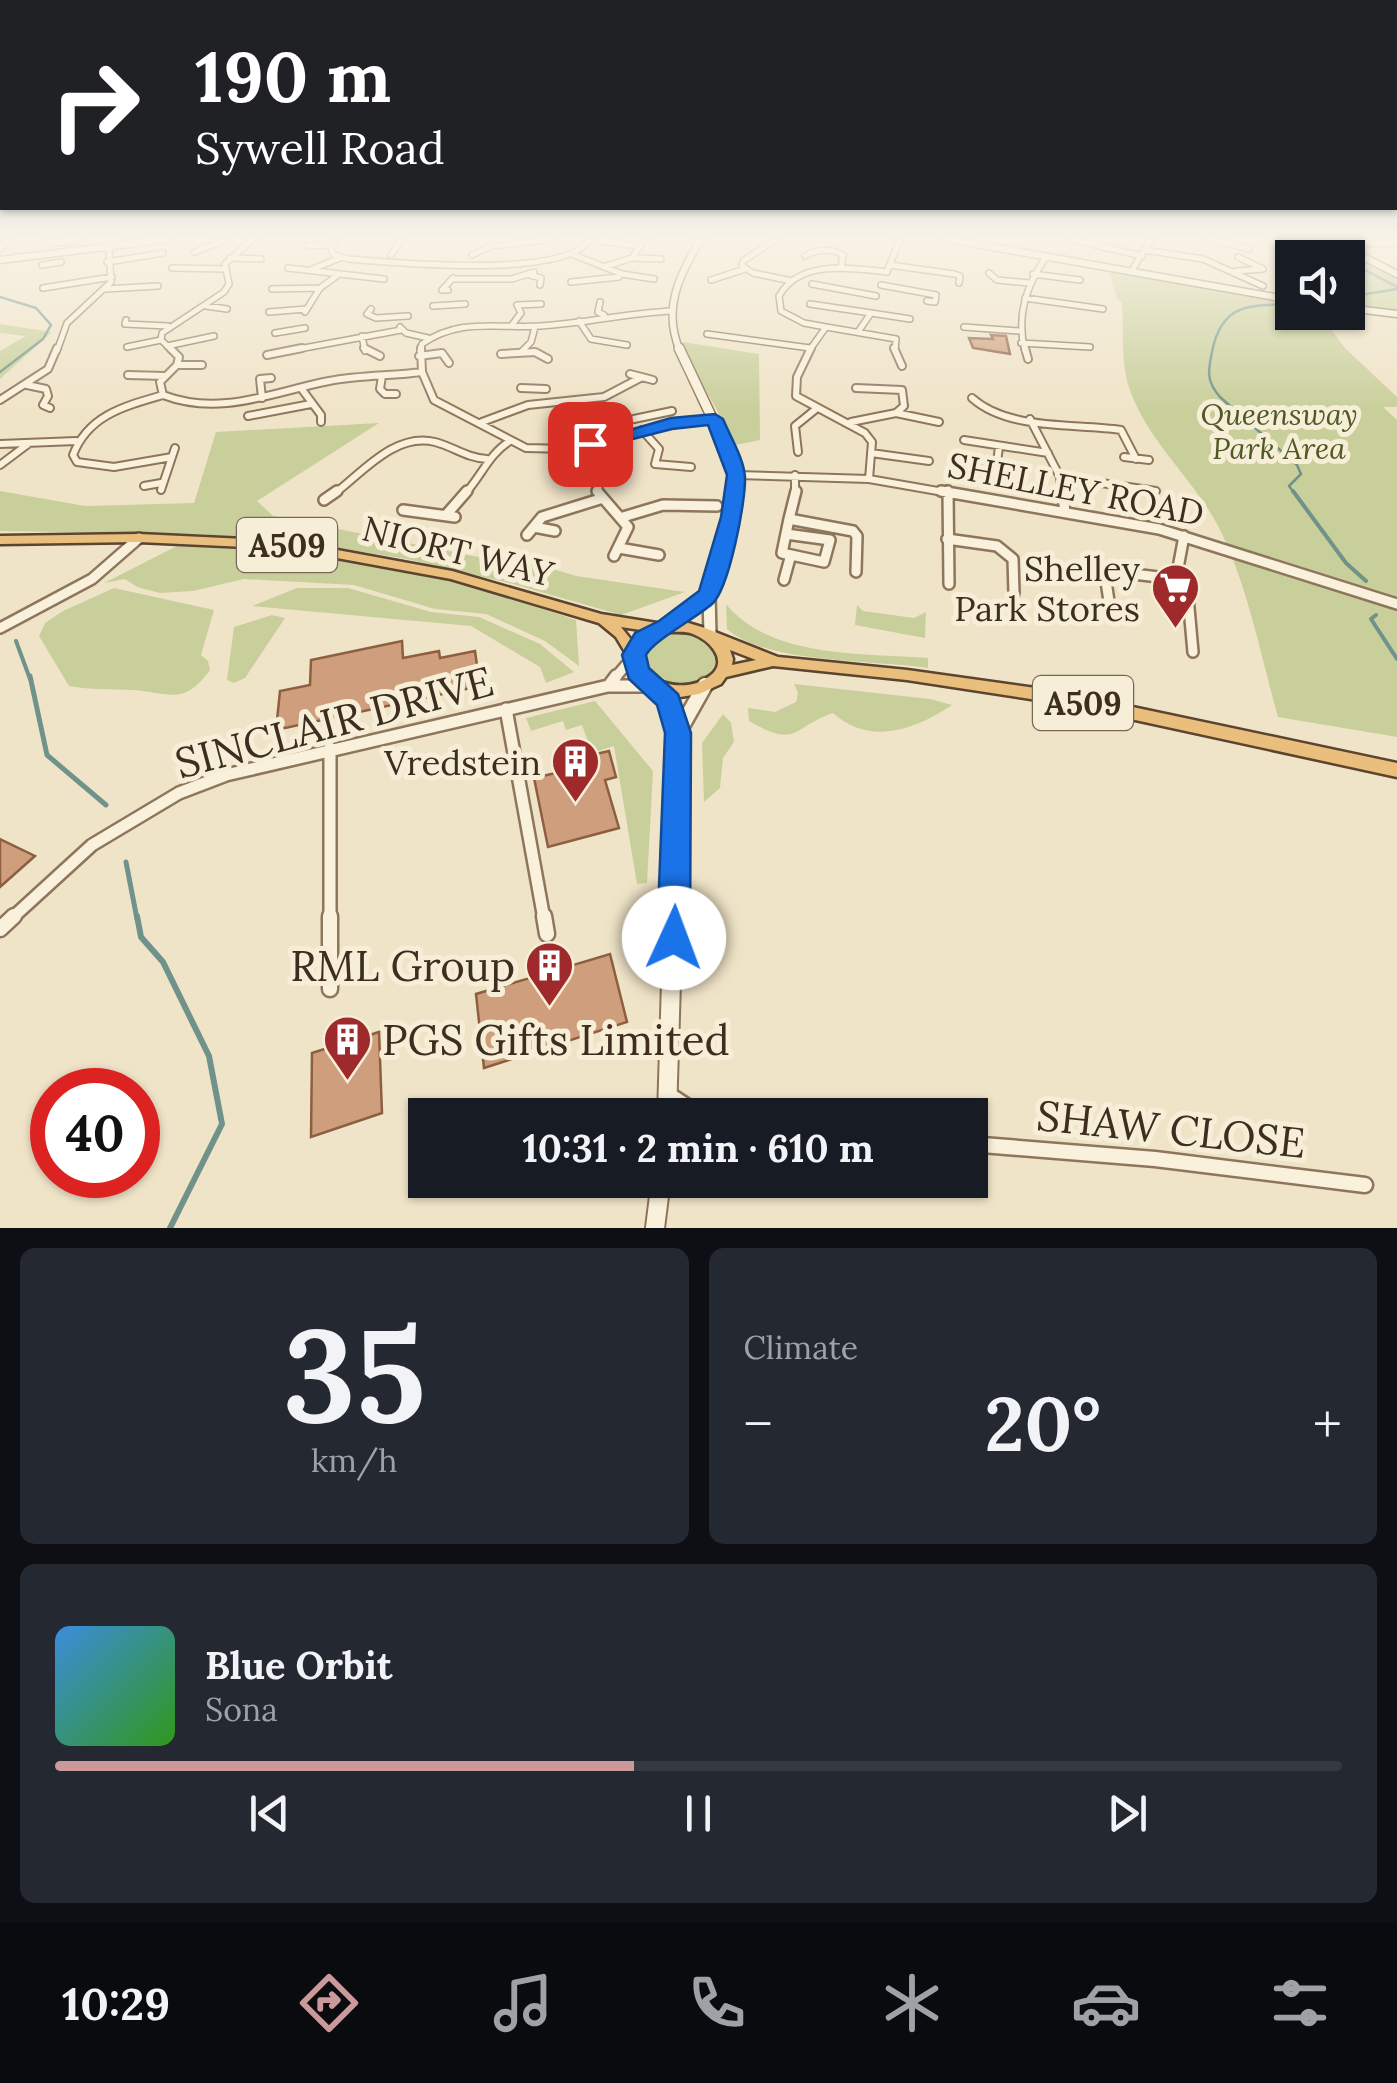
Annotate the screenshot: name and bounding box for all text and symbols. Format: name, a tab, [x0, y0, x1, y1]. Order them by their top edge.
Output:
text: 190 m	[195, 32, 391, 121]
icon: right	[30, 40, 160, 170]
text: Sywell Road	[195, 119, 445, 176]
map controls	[1275, 240, 1365, 330]
button: sound	[1275, 240, 1365, 330]
park label: Queensway Park Area	[1200, 395, 1358, 467]
pin	[548, 402, 633, 487]
icon: arrive	[563, 417, 618, 472]
street label: SHELLEY ROAD	[944, 442, 1208, 536]
street label: NIORT WAY	[358, 506, 559, 597]
road number: A509	[237, 518, 337, 572]
place label: Shelley Park Stores	[954, 546, 1141, 631]
supermarket icon: Shelley Park Stores	[1149, 562, 1201, 630]
street label: SINCLAIR DRIVE	[169, 654, 499, 790]
road number: A509	[1033, 676, 1133, 730]
building icon: Vredstein	[550, 736, 602, 804]
place label: Vredstein	[383, 740, 541, 785]
position arrow	[622, 886, 726, 990]
place label: RML Group	[290, 939, 515, 993]
building icon: RML Group	[524, 940, 576, 1008]
place label: PGS Gifts Limited	[382, 1013, 730, 1067]
building icon: PGS Gifts Limited	[321, 1014, 373, 1082]
speed limit sign: 40	[30, 1068, 160, 1198]
street label: SHAW CLOSE	[1034, 1088, 1308, 1170]
text: 10:31 · 2 min · 610 m	[522, 1124, 874, 1172]
text: 35	[283, 1291, 426, 1458]
text: Climate	[744, 1327, 858, 1368]
text: 20°	[985, 1376, 1101, 1472]
text: −	[744, 1389, 773, 1459]
text: +	[1313, 1389, 1342, 1459]
text: km/h	[311, 1440, 397, 1481]
text: Blue Orbit	[205, 1641, 392, 1689]
text: Sona	[205, 1689, 278, 1730]
icon: previous	[242, 1786, 297, 1841]
icon: pause	[671, 1786, 726, 1841]
icon: next	[1100, 1786, 1155, 1841]
icon: directions	[294, 1968, 364, 2038]
icon: music	[488, 1968, 558, 2038]
icon: phone	[682, 1968, 752, 2038]
icon: climate	[877, 1968, 947, 2038]
icon: car	[1071, 1968, 1141, 2038]
icon: filters	[1265, 1968, 1335, 2038]
text: 10:29	[62, 1975, 170, 2032]

